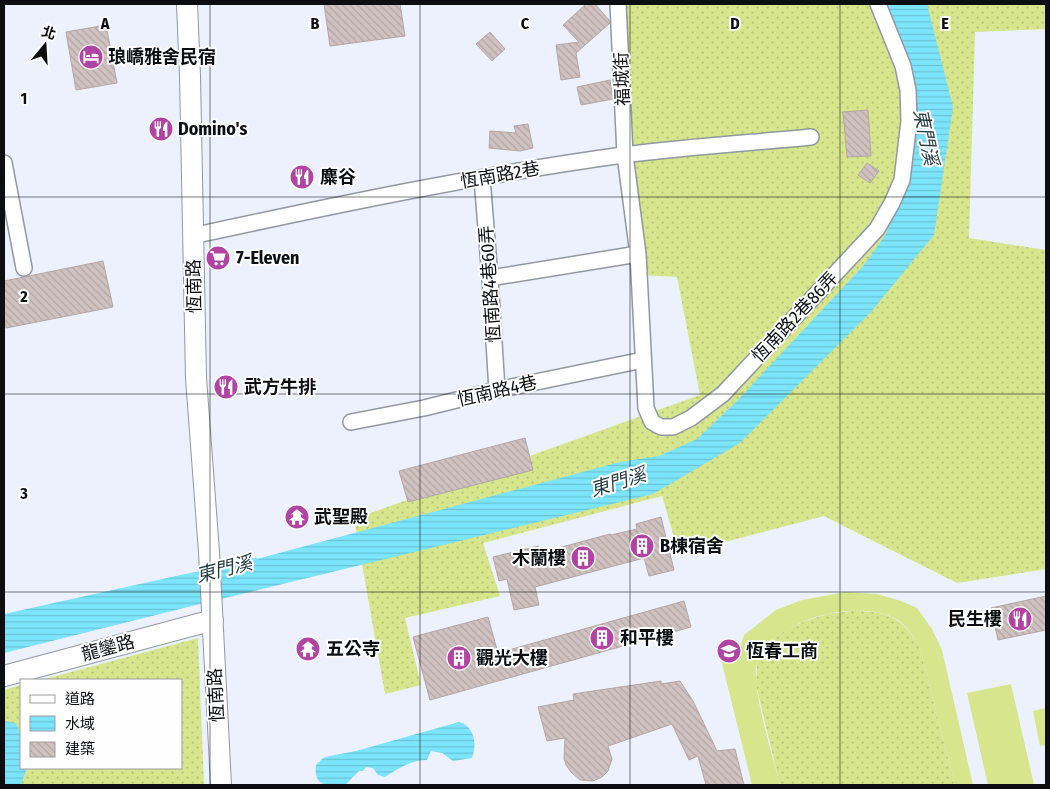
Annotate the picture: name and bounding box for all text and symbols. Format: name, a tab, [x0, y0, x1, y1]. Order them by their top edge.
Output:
text: A	[100, 14, 110, 33]
text: B	[311, 14, 320, 33]
text: C	[521, 14, 530, 33]
text: D	[730, 14, 740, 33]
text: E	[941, 14, 949, 33]
north arrow	[20, 20, 70, 70]
text: 北	[40, 23, 58, 43]
hotel icon: 琅嶠雅舍民宿	[78, 44, 104, 70]
place label: 琅嶠雅舍民宿	[108, 46, 216, 68]
street label: 福城街	[610, 52, 634, 106]
text: 1	[21, 89, 27, 108]
water label: 東門溪	[909, 107, 944, 170]
restaurant icon: Domino's	[148, 116, 174, 142]
place label: Domino's	[178, 118, 247, 140]
street label: 恆南路2巷	[459, 157, 541, 193]
restaurant icon: 麋谷	[289, 164, 315, 190]
place label: 麋谷	[320, 166, 356, 188]
street label: 恆南路4巷60弄	[475, 225, 505, 343]
supermarket icon: 7-Eleven	[205, 245, 231, 271]
place label: 7-Eleven	[236, 247, 299, 269]
street label: 恆南路	[183, 259, 205, 313]
street label: 恆南路2巷86弄	[747, 267, 843, 367]
text: 2	[19, 287, 28, 306]
street label: 恆南路4巷	[455, 371, 539, 411]
restaurant icon: 武方牛排	[213, 374, 239, 400]
place label: 武方牛排	[244, 376, 316, 398]
water label: 東門溪	[587, 462, 651, 501]
text: 3	[19, 484, 28, 503]
temple icon: 武聖殿	[284, 504, 310, 530]
place label: 武聖殿	[314, 506, 368, 528]
building icon: B棟宿舍	[629, 533, 655, 559]
place label: B棟宿舍	[660, 535, 724, 557]
building icon: 木蘭樓	[570, 545, 596, 571]
place label: 木蘭樓	[512, 547, 566, 569]
water label: 東門溪	[194, 550, 257, 587]
restaurant icon: 民生樓	[1007, 606, 1033, 632]
place label: 民生樓	[948, 608, 1002, 630]
building icon: 和平樓	[589, 625, 615, 651]
place label: 和平樓	[620, 627, 674, 649]
street label: 龍鑾路	[79, 630, 137, 666]
temple icon: 五公寺	[295, 636, 321, 662]
place label: 五公寺	[326, 638, 380, 660]
school or university icon: 恆春工商	[716, 638, 742, 664]
place label: 恆春工商	[746, 640, 818, 662]
building icon: 觀光大樓	[446, 645, 472, 671]
place label: 觀光大樓	[476, 647, 548, 669]
street label: 恆南路	[204, 667, 228, 723]
legend	[20, 679, 182, 769]
text: 道路	[65, 690, 95, 708]
text: 水域	[65, 715, 95, 733]
text: 建築	[65, 740, 95, 758]

